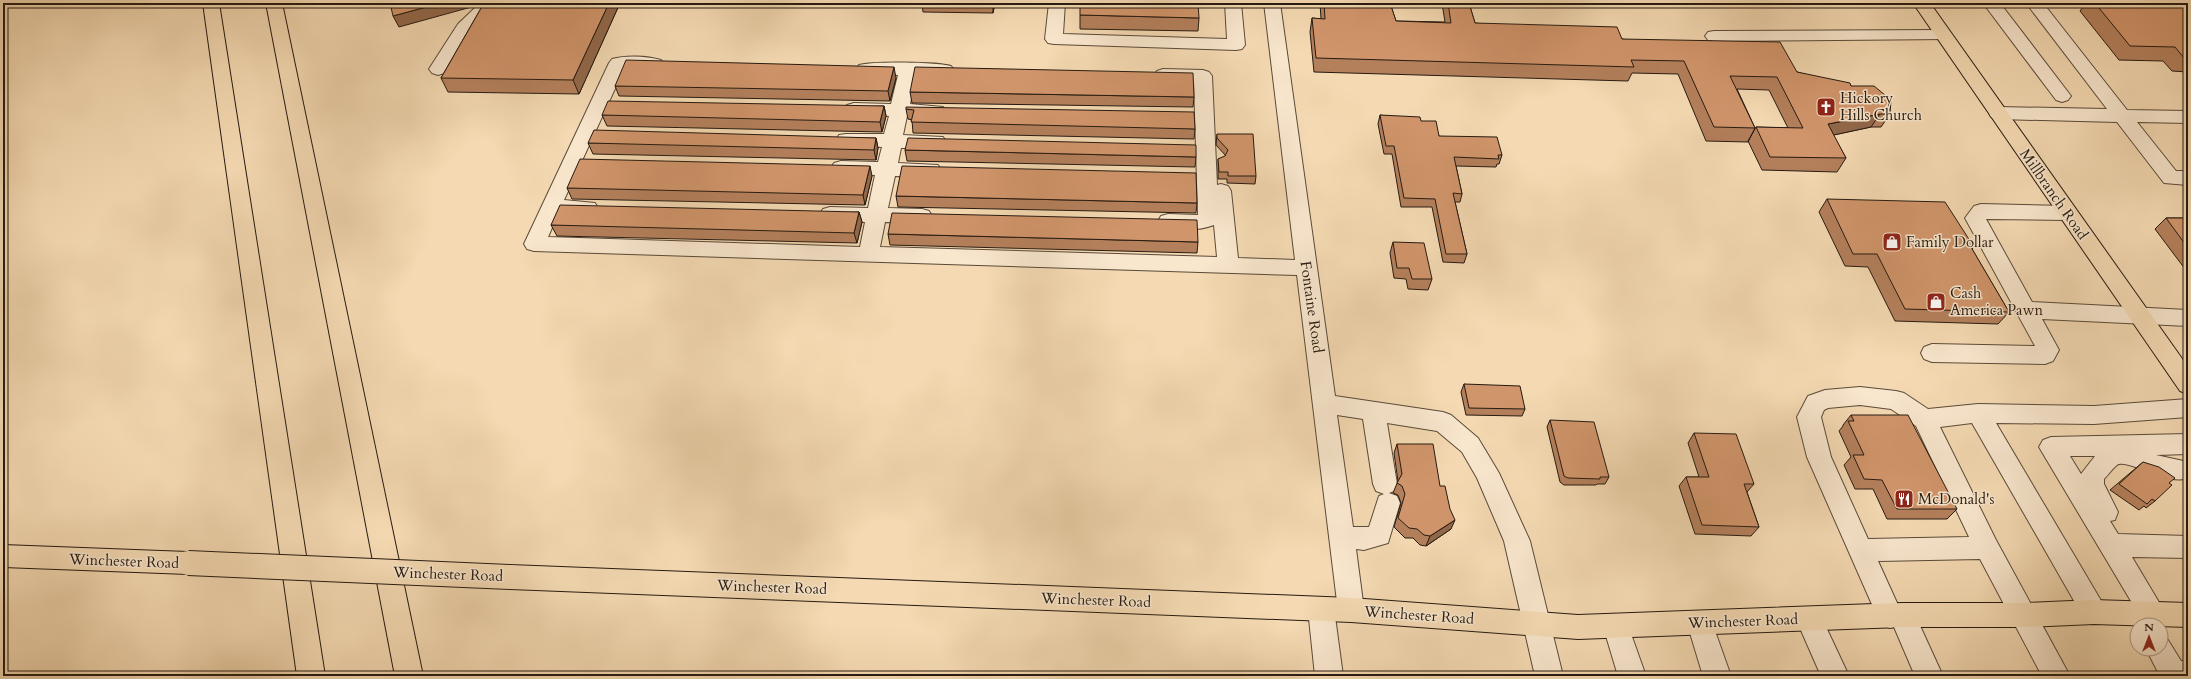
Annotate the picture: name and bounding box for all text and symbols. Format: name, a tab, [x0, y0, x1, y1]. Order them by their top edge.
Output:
place label: Hickory Hills Church	[1840, 88, 1923, 125]
church icon: Hickory Hills Church	[1815, 96, 1837, 118]
street label: Millbranch Road	[2015, 145, 2093, 243]
shop icon: Family Dollar	[1881, 231, 1903, 253]
place label: Family Dollar	[1906, 232, 1994, 252]
street label: Fontaine Road	[1296, 260, 1328, 354]
place label: Cash America Pawn	[1950, 283, 2044, 320]
shop icon: Cash America Pawn	[1925, 291, 1947, 313]
restaurant icon: McDonald's	[1893, 488, 1915, 510]
place label: McDonald's	[1918, 489, 1995, 509]
street label: Winchester Road	[68, 549, 179, 573]
street label: Winchester Road	[392, 562, 503, 586]
street label: Winchester Road	[716, 575, 827, 599]
street label: Winchester Road	[1040, 588, 1151, 612]
street label: Winchester Road	[1362, 601, 1475, 629]
street label: Winchester Road	[1687, 609, 1798, 633]
north arrow	[2129, 617, 2169, 657]
text: N	[2144, 620, 2154, 635]

